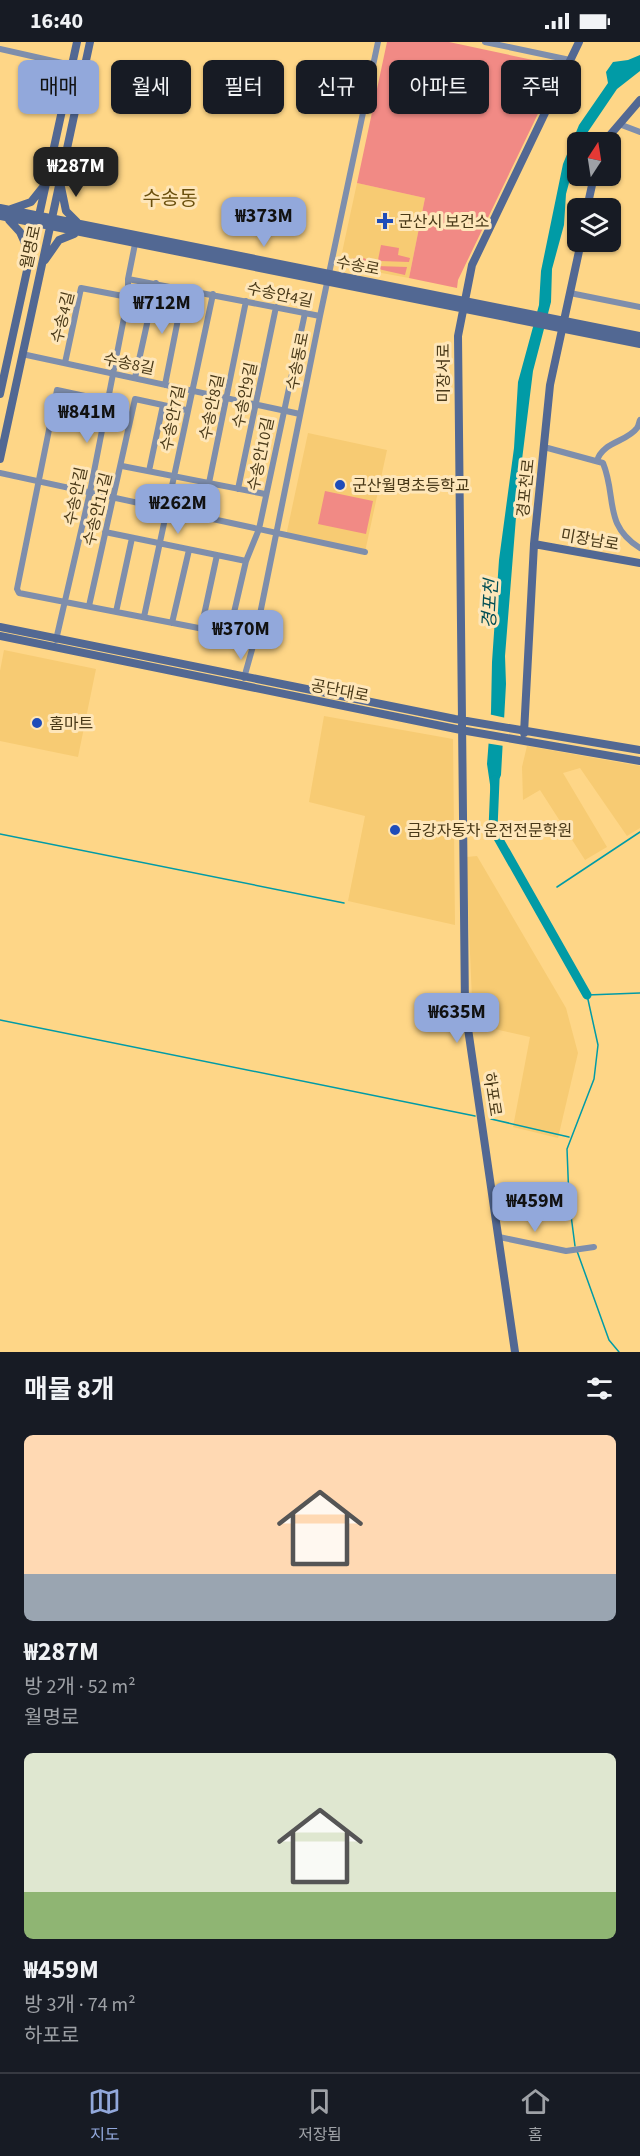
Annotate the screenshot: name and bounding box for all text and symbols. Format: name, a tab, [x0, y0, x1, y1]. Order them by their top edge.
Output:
text: 16:40	[30, 5, 83, 37]
chip: 매매	[18, 60, 99, 114]
chip: 월세	[111, 60, 191, 114]
chip: 필터	[203, 60, 284, 114]
chip: 신규	[296, 60, 377, 114]
chip: 아파트	[389, 60, 489, 114]
chip: 주택	[501, 60, 581, 114]
north arrow	[567, 132, 621, 186]
map controls	[567, 132, 621, 252]
pin: ₩287M	[34, 147, 118, 198]
text: ₩287M	[47, 152, 105, 180]
district label: 수송동	[142, 185, 198, 213]
pin: ₩373M	[222, 197, 306, 248]
button: layers	[567, 198, 621, 252]
text: ₩373M	[235, 202, 293, 230]
place label: 군산시 보건소	[398, 211, 490, 233]
marker: 군산시 보건소	[376, 212, 394, 230]
street label: 월명로	[16, 223, 46, 271]
street label: 수송로	[334, 251, 382, 281]
street label: 수송안4길	[245, 277, 315, 313]
pin: ₩712M	[120, 284, 204, 335]
street label: 수송4길	[46, 289, 80, 345]
text: ₩712M	[133, 289, 191, 317]
street label: 수송동로	[282, 330, 314, 392]
street label: 미장서로	[433, 343, 455, 402]
street label: 수송8길	[101, 348, 157, 380]
street label: 수송안9길	[227, 360, 263, 430]
street label: 수송안8길	[194, 372, 230, 442]
street label: 수송안7길	[155, 383, 191, 453]
pin: ₩841M	[45, 393, 129, 444]
text: ₩841M	[58, 398, 116, 426]
street label: 수송안10길	[242, 415, 280, 493]
street label: 경포천로	[512, 457, 540, 519]
street label: 수송안길	[59, 465, 93, 527]
street label: 수송안11길	[78, 470, 118, 548]
place label: 군산월명초등학교	[352, 475, 470, 497]
marker: 군산월명초등학교	[333, 478, 347, 492]
pin: ₩262M	[136, 484, 220, 535]
text: ₩262M	[149, 489, 207, 517]
street label: 미장남로	[559, 524, 621, 556]
water label: 경포천	[477, 576, 504, 629]
pin: ₩370M	[199, 610, 283, 661]
text: ₩370M	[212, 615, 270, 643]
street label: 공단대로	[309, 675, 371, 707]
place label: 홈마트	[49, 713, 93, 735]
marker: 홈마트	[30, 716, 44, 730]
place label: 금강자동차 운전전문학원	[407, 820, 572, 842]
marker: 금강자동차 운전전문학원	[388, 823, 402, 837]
pin: ₩635M	[415, 993, 499, 1044]
text: ₩635M	[428, 998, 486, 1026]
street label: 하포로	[478, 1071, 506, 1118]
pin: ₩459M	[493, 1182, 577, 1233]
text: ₩459M	[506, 1187, 564, 1215]
text: 매물 8개	[24, 1371, 115, 1408]
icon: filters	[583, 1372, 616, 1405]
icon: home	[266, 1474, 374, 1582]
text: ₩287M	[24, 1633, 99, 1670]
text: 방 2개 · 52 m²	[24, 1673, 136, 1701]
text: 월명로	[24, 1704, 79, 1732]
icon: home	[266, 1792, 374, 1900]
text: ₩459M	[24, 1951, 99, 1988]
text: 방 3개 · 74 m²	[24, 1991, 136, 2019]
text: 하포로	[24, 2022, 79, 2050]
tab: 지도	[88, 2085, 121, 2146]
tab: 저장됨	[298, 2085, 342, 2146]
tab: 홈	[519, 2085, 552, 2146]

